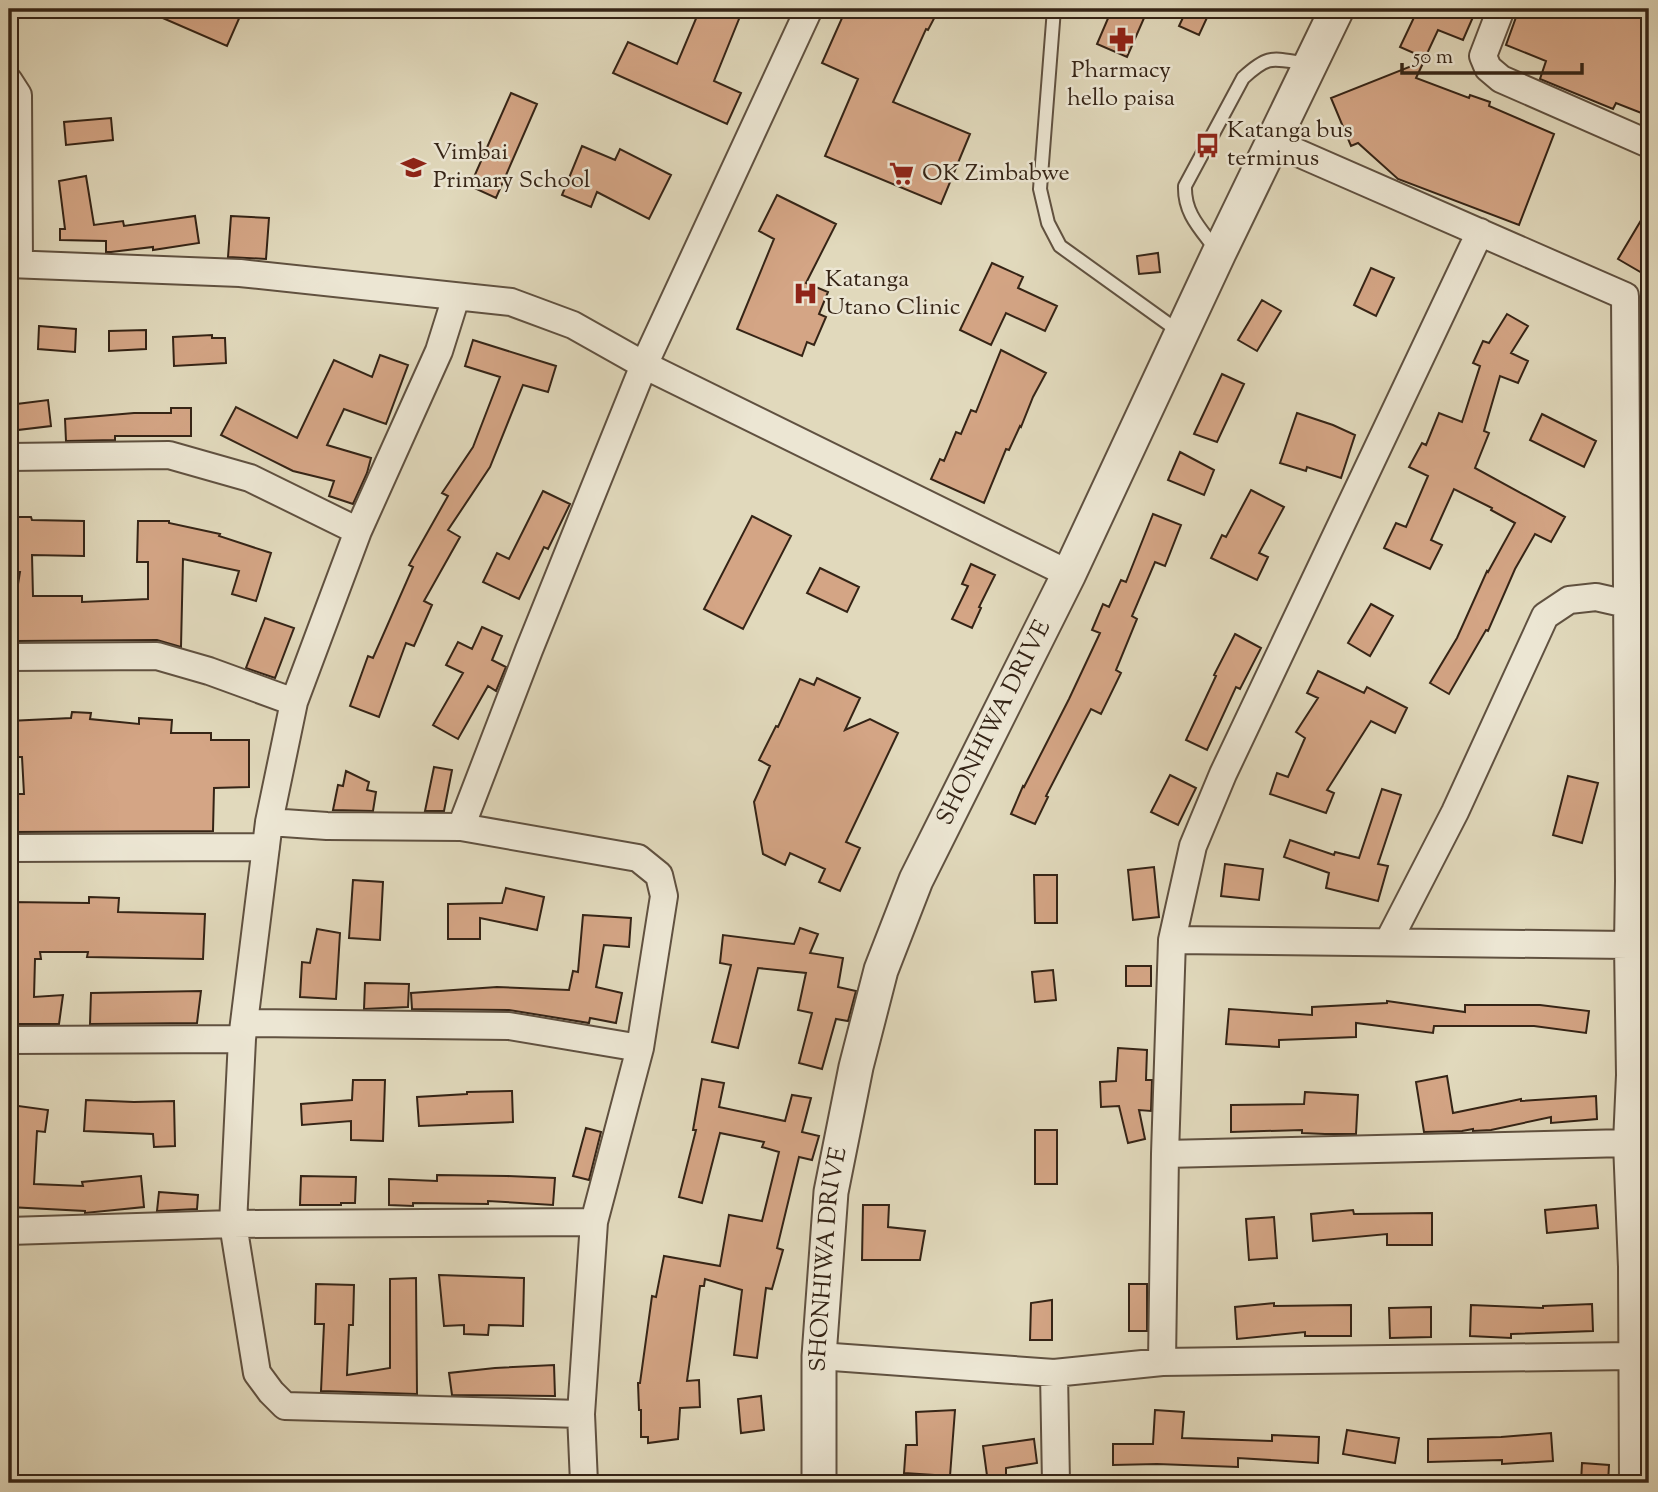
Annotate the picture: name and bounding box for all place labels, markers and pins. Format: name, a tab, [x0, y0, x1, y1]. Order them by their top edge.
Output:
pharmacy icon: Pharmacy hello paisa	[1107, 26, 1135, 54]
place label: Pharmacy hello paisa	[1067, 54, 1175, 116]
place label: Katanga bus terminus	[1227, 114, 1353, 176]
bus stop icon: Katanga bus terminus	[1193, 131, 1221, 159]
place label: Vimbai Primary School	[433, 136, 591, 198]
school or university icon: Vimbai Primary School	[399, 153, 427, 181]
place label: OK Zimbabwe	[922, 157, 1070, 191]
supermarket icon: OK Zimbabwe	[888, 160, 916, 188]
place label: Katanga Utano Clinic	[825, 263, 961, 325]
hospital icon: Katanga Utano Clinic	[791, 280, 819, 308]

